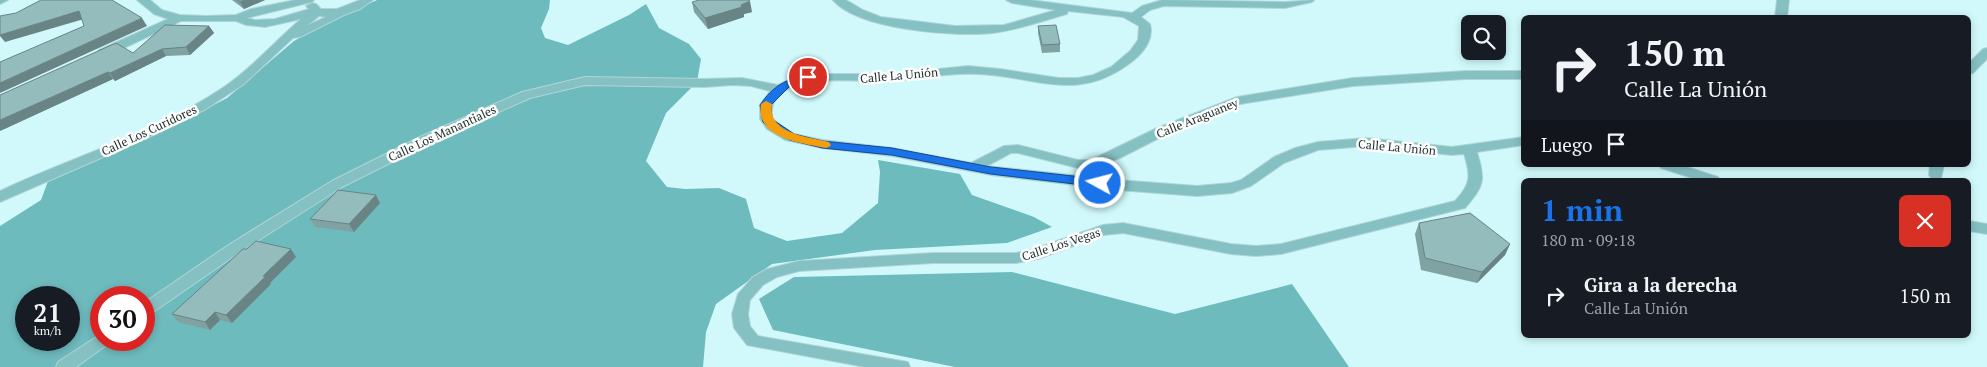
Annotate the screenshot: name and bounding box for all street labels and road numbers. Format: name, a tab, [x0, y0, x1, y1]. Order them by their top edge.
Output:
street label: Calle La Unión	[859, 64, 939, 86]
street label: Calle Araguaney	[1154, 94, 1241, 141]
street label: Calle Los Curidores	[99, 101, 199, 159]
street label: Calle Los Manantiales	[386, 101, 498, 165]
street label: Calle La Unión	[1357, 136, 1437, 158]
street label: Calle Los Vegas	[1020, 224, 1102, 264]

